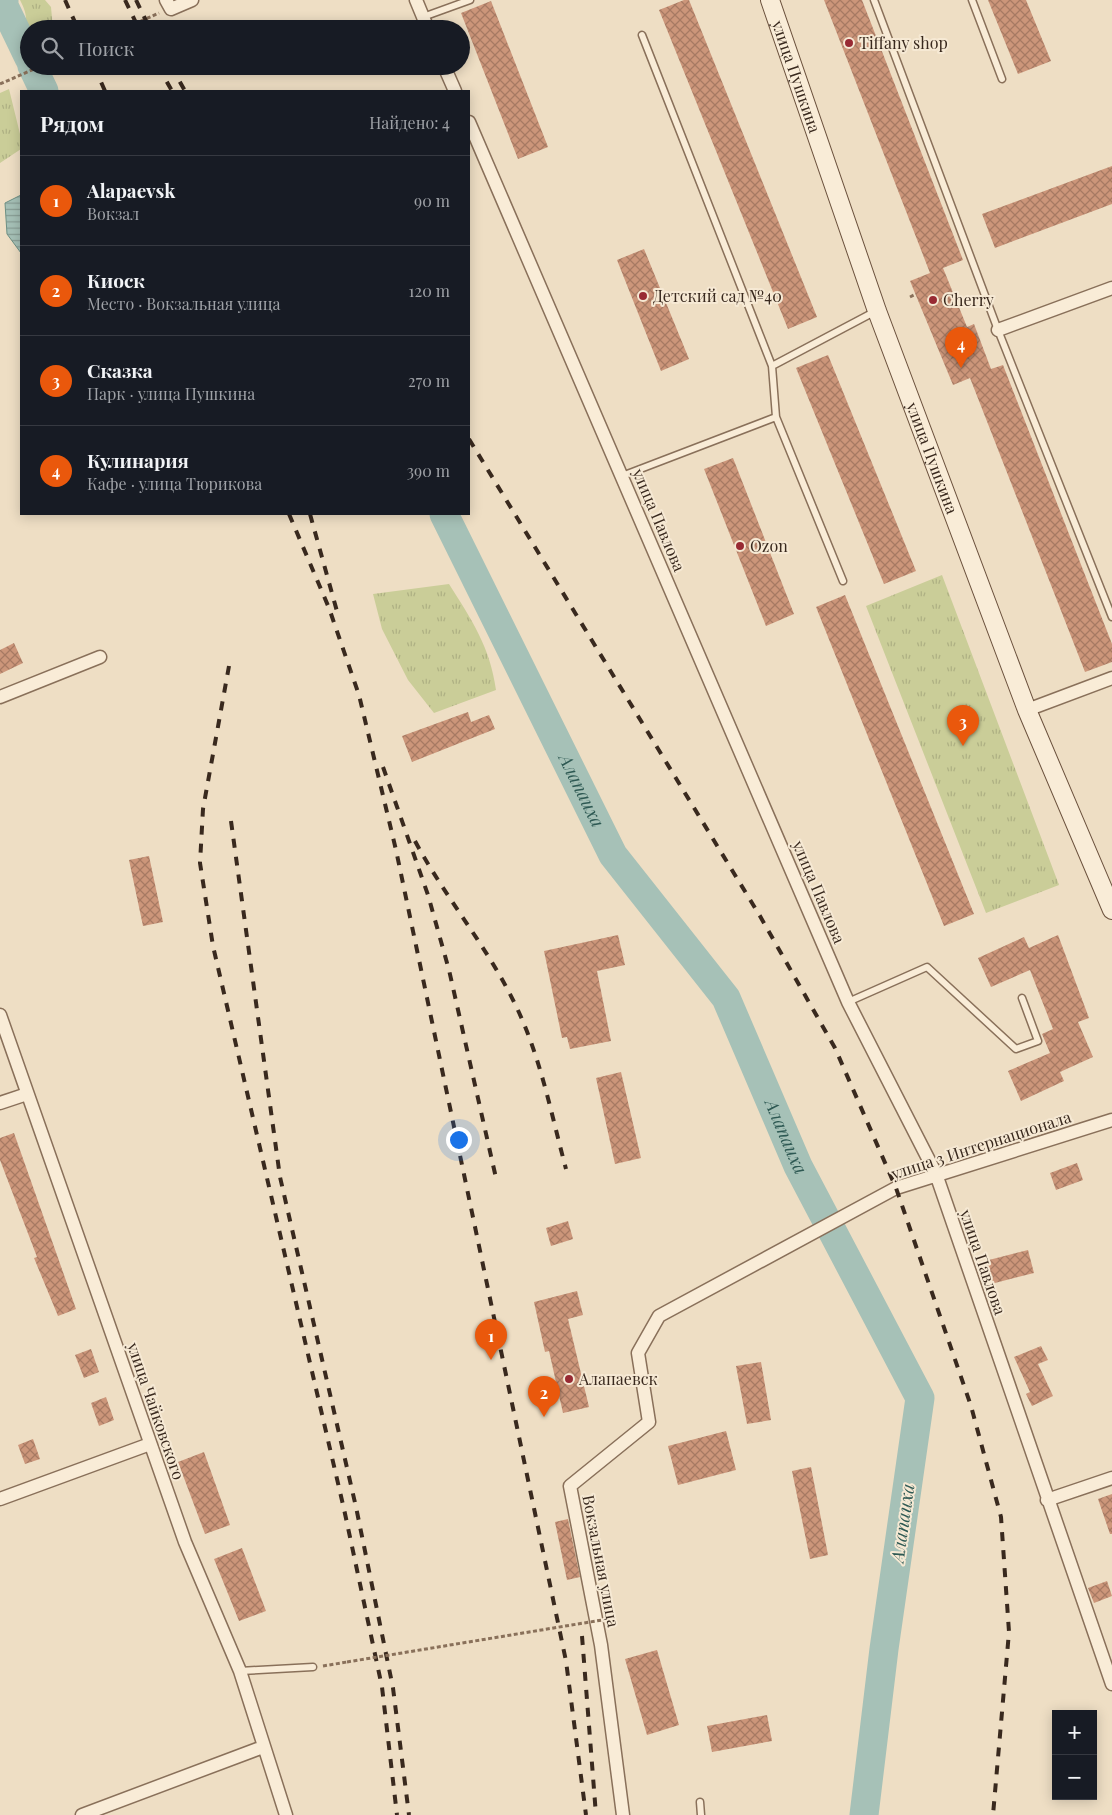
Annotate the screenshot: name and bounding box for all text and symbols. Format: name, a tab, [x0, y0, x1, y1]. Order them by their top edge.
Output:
street label: улица Пушкина	[767, 16, 826, 135]
search box	[20, 20, 470, 75]
place label: Tiffany shop	[859, 32, 948, 53]
icon: search	[38, 34, 66, 62]
text: Поиск	[78, 35, 134, 61]
marker: Tiffany shop	[843, 37, 855, 49]
text: Рядом	[40, 109, 104, 137]
text: Найдено: 4	[369, 112, 450, 133]
text: Alapaevsk	[87, 177, 175, 203]
text: 1	[53, 190, 59, 211]
text: 90 m	[414, 190, 450, 211]
text: Вокзал	[87, 203, 139, 224]
text: Киоск	[87, 267, 145, 293]
text: 2	[52, 280, 60, 301]
text: 120 m	[409, 280, 450, 301]
place label: Детский сад №40	[653, 285, 782, 306]
place label: Cherry	[943, 289, 994, 310]
marker: Детский сад №40	[637, 290, 649, 302]
text: Место · Вокзальная улица	[87, 293, 281, 314]
marker: Cherry	[927, 294, 939, 306]
pin: 4	[945, 327, 977, 368]
text: Сказка	[87, 357, 153, 383]
text: 3	[52, 370, 60, 391]
text: 270 m	[408, 370, 450, 391]
text: Парк · улица Пушкина	[87, 383, 255, 404]
street label: улица Пушкина	[902, 398, 963, 517]
text: Кулинария	[87, 447, 189, 473]
text: 4	[52, 460, 60, 481]
text: 390 m	[407, 460, 450, 481]
street label: улица Павлова	[628, 464, 691, 575]
text: Кафе · улица Тюрикова	[87, 473, 262, 494]
place label: Ozon	[750, 535, 788, 556]
marker: Ozon	[734, 540, 746, 552]
pin: 3	[947, 705, 979, 746]
water label: Алапаиха	[553, 748, 610, 831]
street label: улица Павлова	[788, 836, 851, 947]
water label: Алапаиха	[759, 1094, 813, 1178]
street label: улица 3 Интернационала	[887, 1105, 1073, 1184]
your location	[446, 1127, 472, 1153]
street label: улица Павлова	[955, 1205, 1011, 1317]
pin: 1	[475, 1319, 507, 1360]
street label: улица Чайковского	[123, 1338, 190, 1483]
place label: Алапаевск	[578, 1368, 658, 1389]
marker: Алапаевск	[563, 1373, 575, 1385]
pin: 2	[528, 1376, 560, 1417]
water label: Алапаиха	[884, 1482, 919, 1566]
street label: Вокзальная улица	[578, 1493, 625, 1629]
map controls	[1052, 1710, 1097, 1800]
button: +	[1052, 1710, 1097, 1755]
button: −	[1052, 1755, 1097, 1800]

